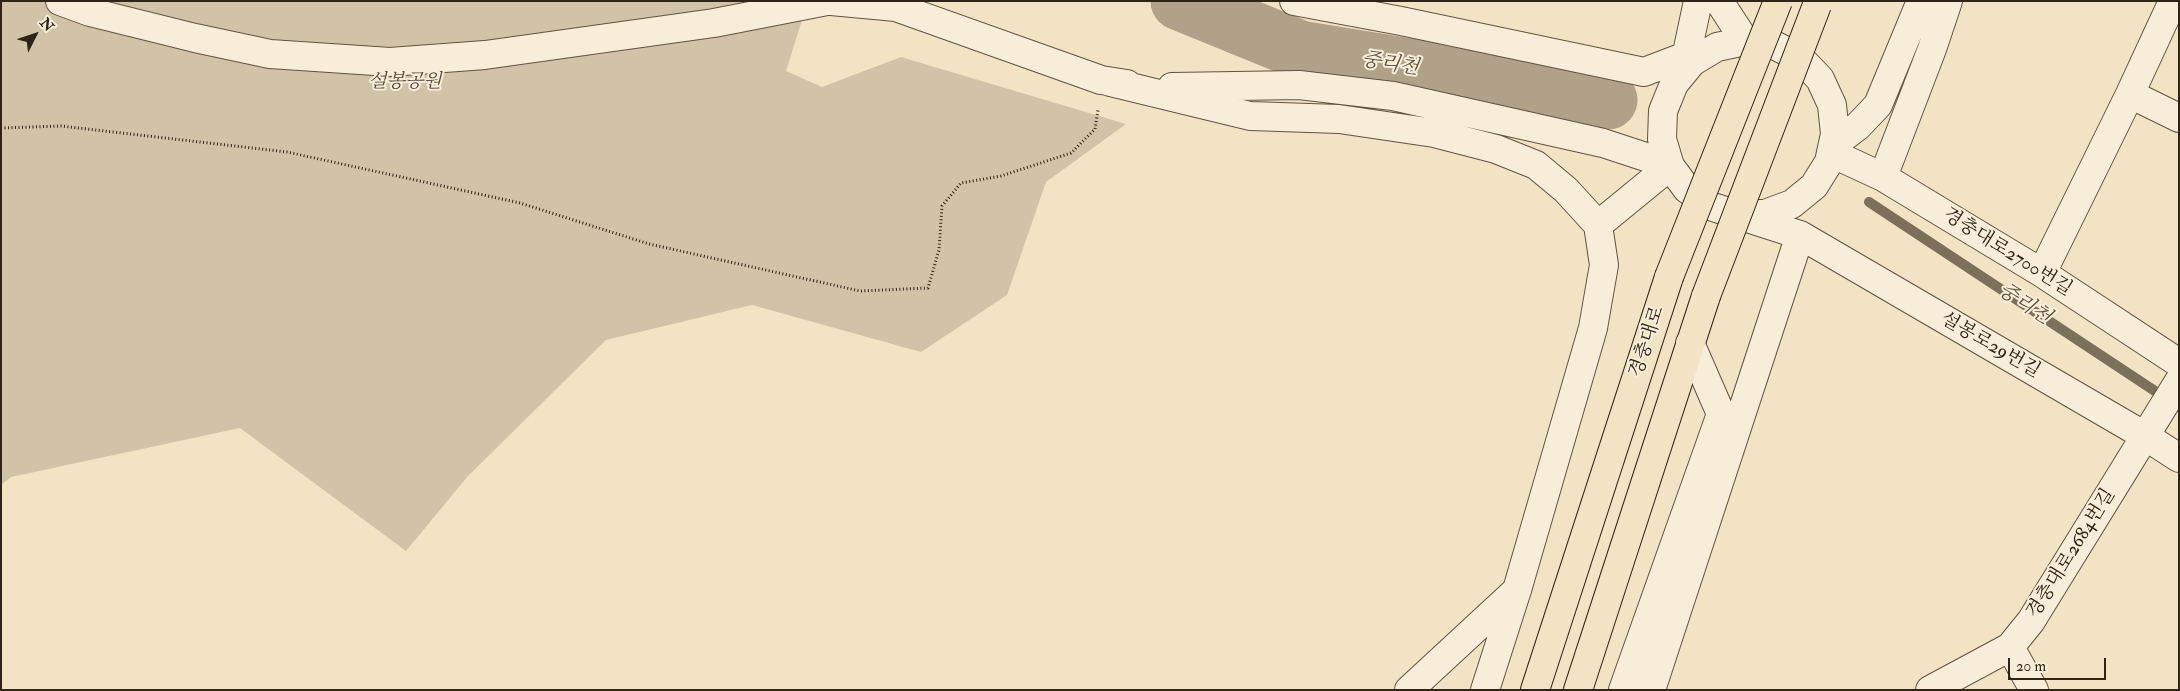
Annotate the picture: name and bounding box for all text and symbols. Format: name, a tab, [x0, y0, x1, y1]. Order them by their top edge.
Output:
north arrow	[10, 10, 60, 60]
text: N	[36, 15, 57, 35]
water label: 중리천	[1359, 49, 1421, 81]
park label: 설봉공원	[368, 72, 442, 94]
street label: 경충대로2700번길	[1938, 204, 2076, 302]
water label: 중리천	[1993, 279, 2055, 331]
street label: 경충대로	[1626, 304, 1670, 380]
street label: 설봉로29번길	[1936, 308, 2044, 384]
street label: 경충대로2684번길	[2023, 485, 2121, 623]
scale bar	[2010, 648, 2108, 680]
text: 20 m	[2016, 657, 2046, 676]

